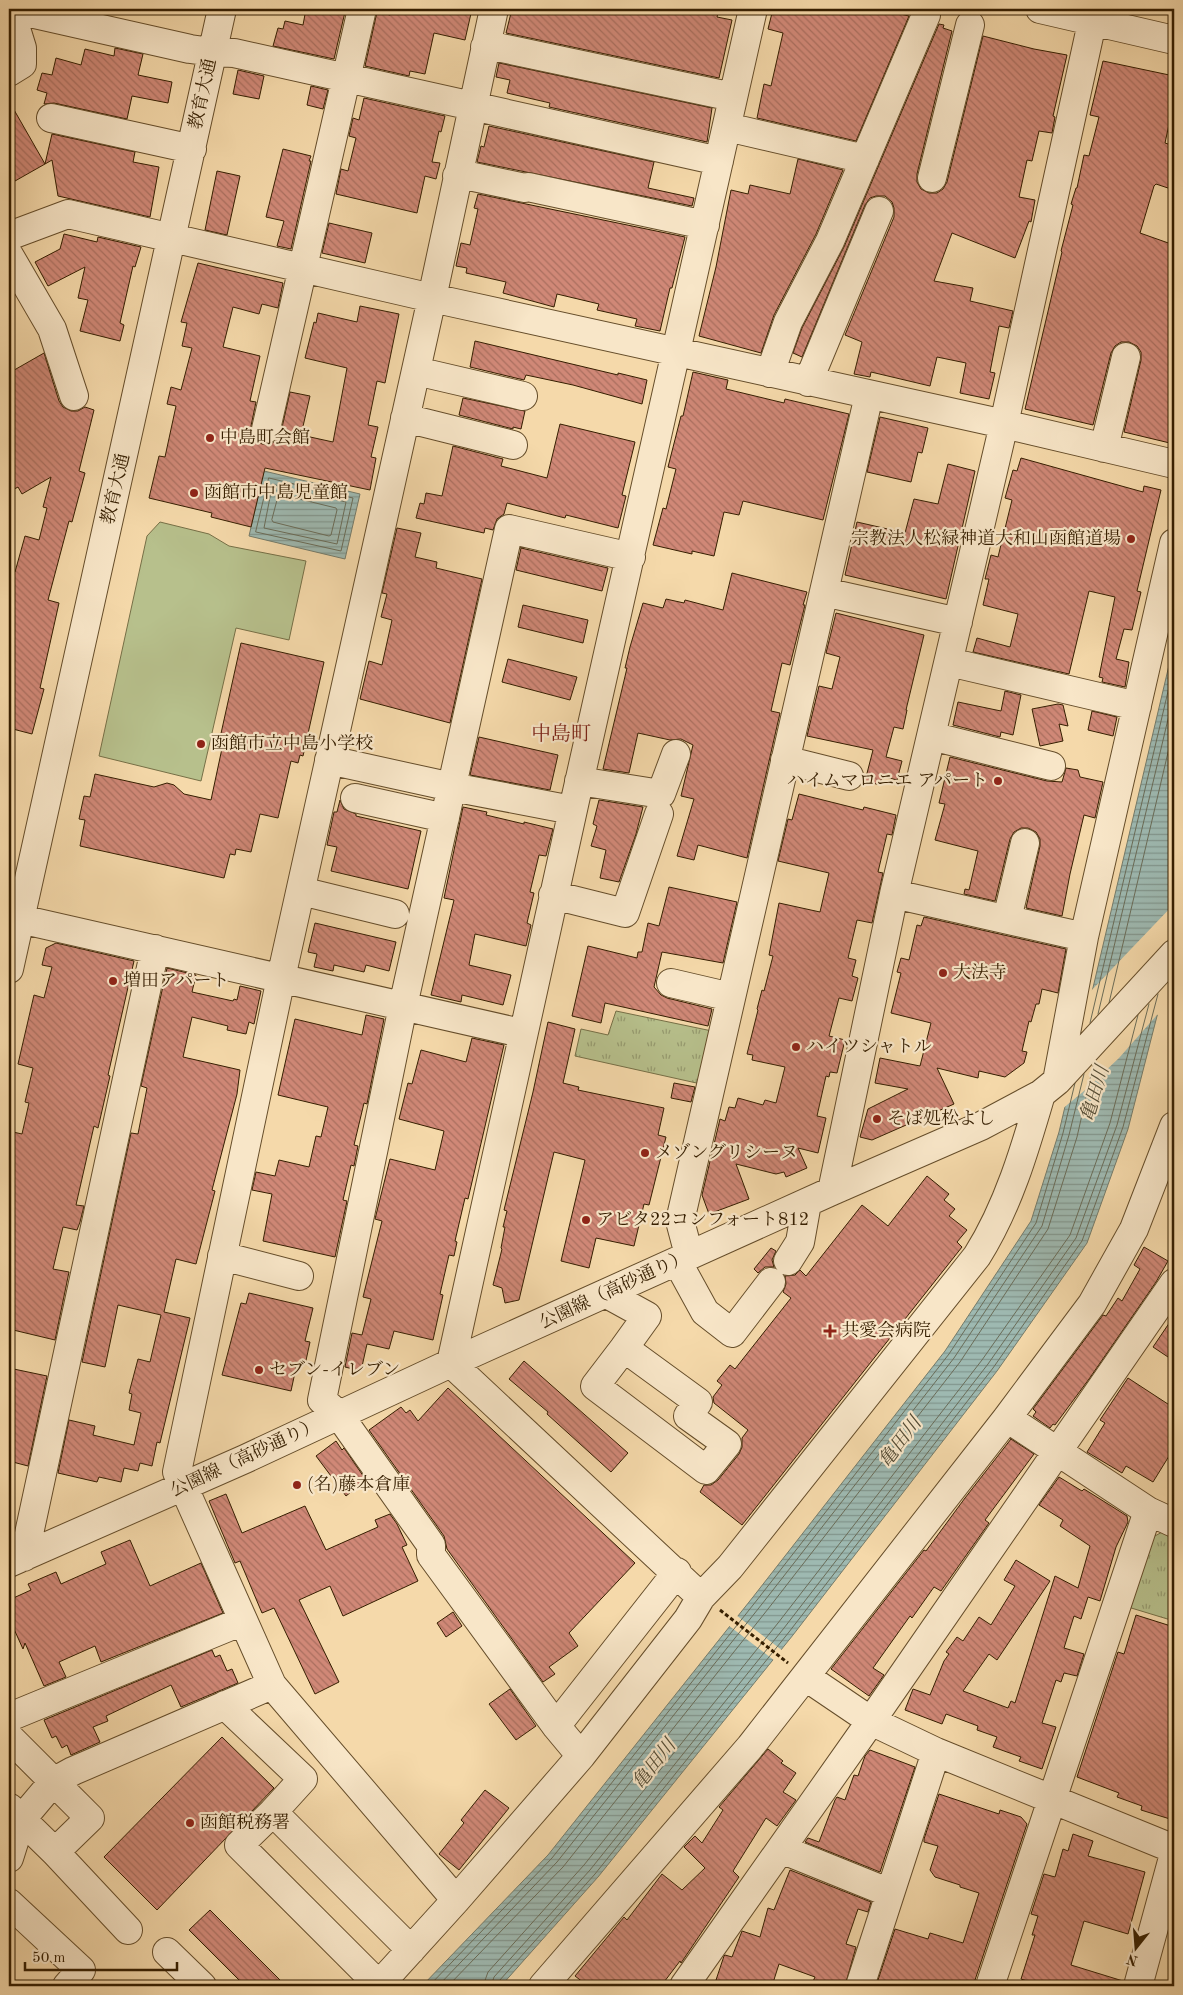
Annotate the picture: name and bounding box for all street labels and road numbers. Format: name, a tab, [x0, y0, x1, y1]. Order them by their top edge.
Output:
street label: 教育大通	[185, 56, 219, 131]
street label: 教育大通	[97, 451, 133, 526]
street label: 公園線（高砂通り）	[536, 1246, 691, 1332]
street label: 公園線（高砂通り）	[167, 1414, 322, 1500]

